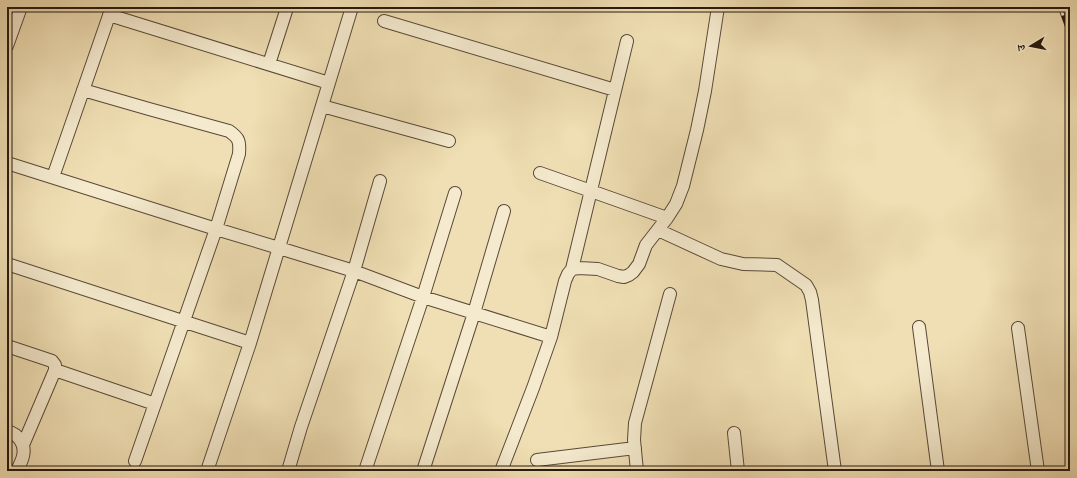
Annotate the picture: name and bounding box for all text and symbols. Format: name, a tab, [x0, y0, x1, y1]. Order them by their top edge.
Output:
north arrow	[1011, 26, 1051, 66]
text: उ	[1014, 42, 1029, 53]

